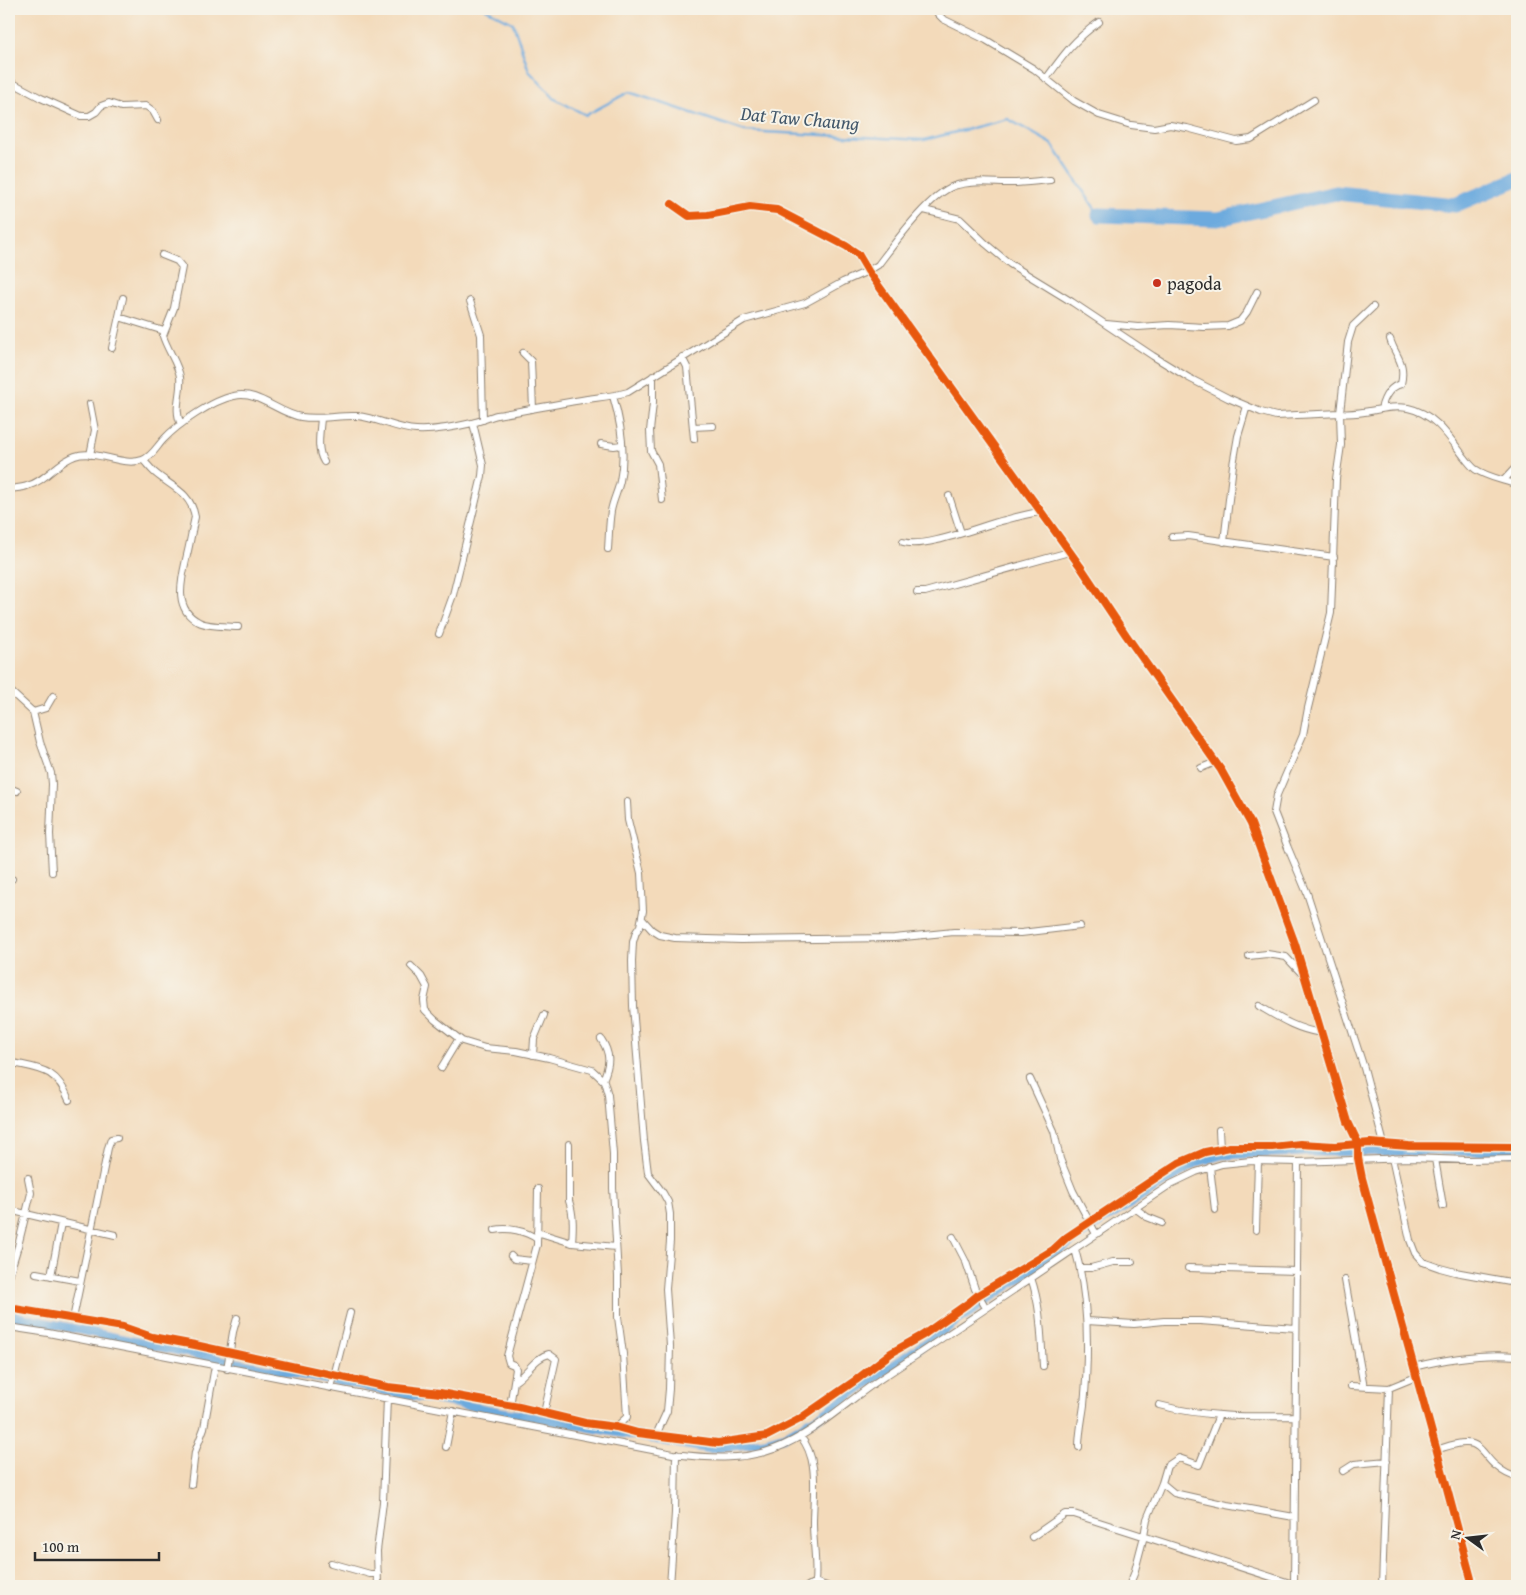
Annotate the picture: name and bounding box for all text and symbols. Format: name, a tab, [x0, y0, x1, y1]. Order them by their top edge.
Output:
water label: Dat Taw Chaung	[739, 99, 861, 137]
place label: pagoda	[1167, 270, 1222, 297]
marker: pagoda	[1151, 277, 1163, 289]
north arrow	[1444, 1512, 1494, 1562]
text: N	[1445, 1527, 1466, 1542]
scale bar	[35, 1530, 159, 1562]
text: 100 m	[42, 1536, 80, 1557]

